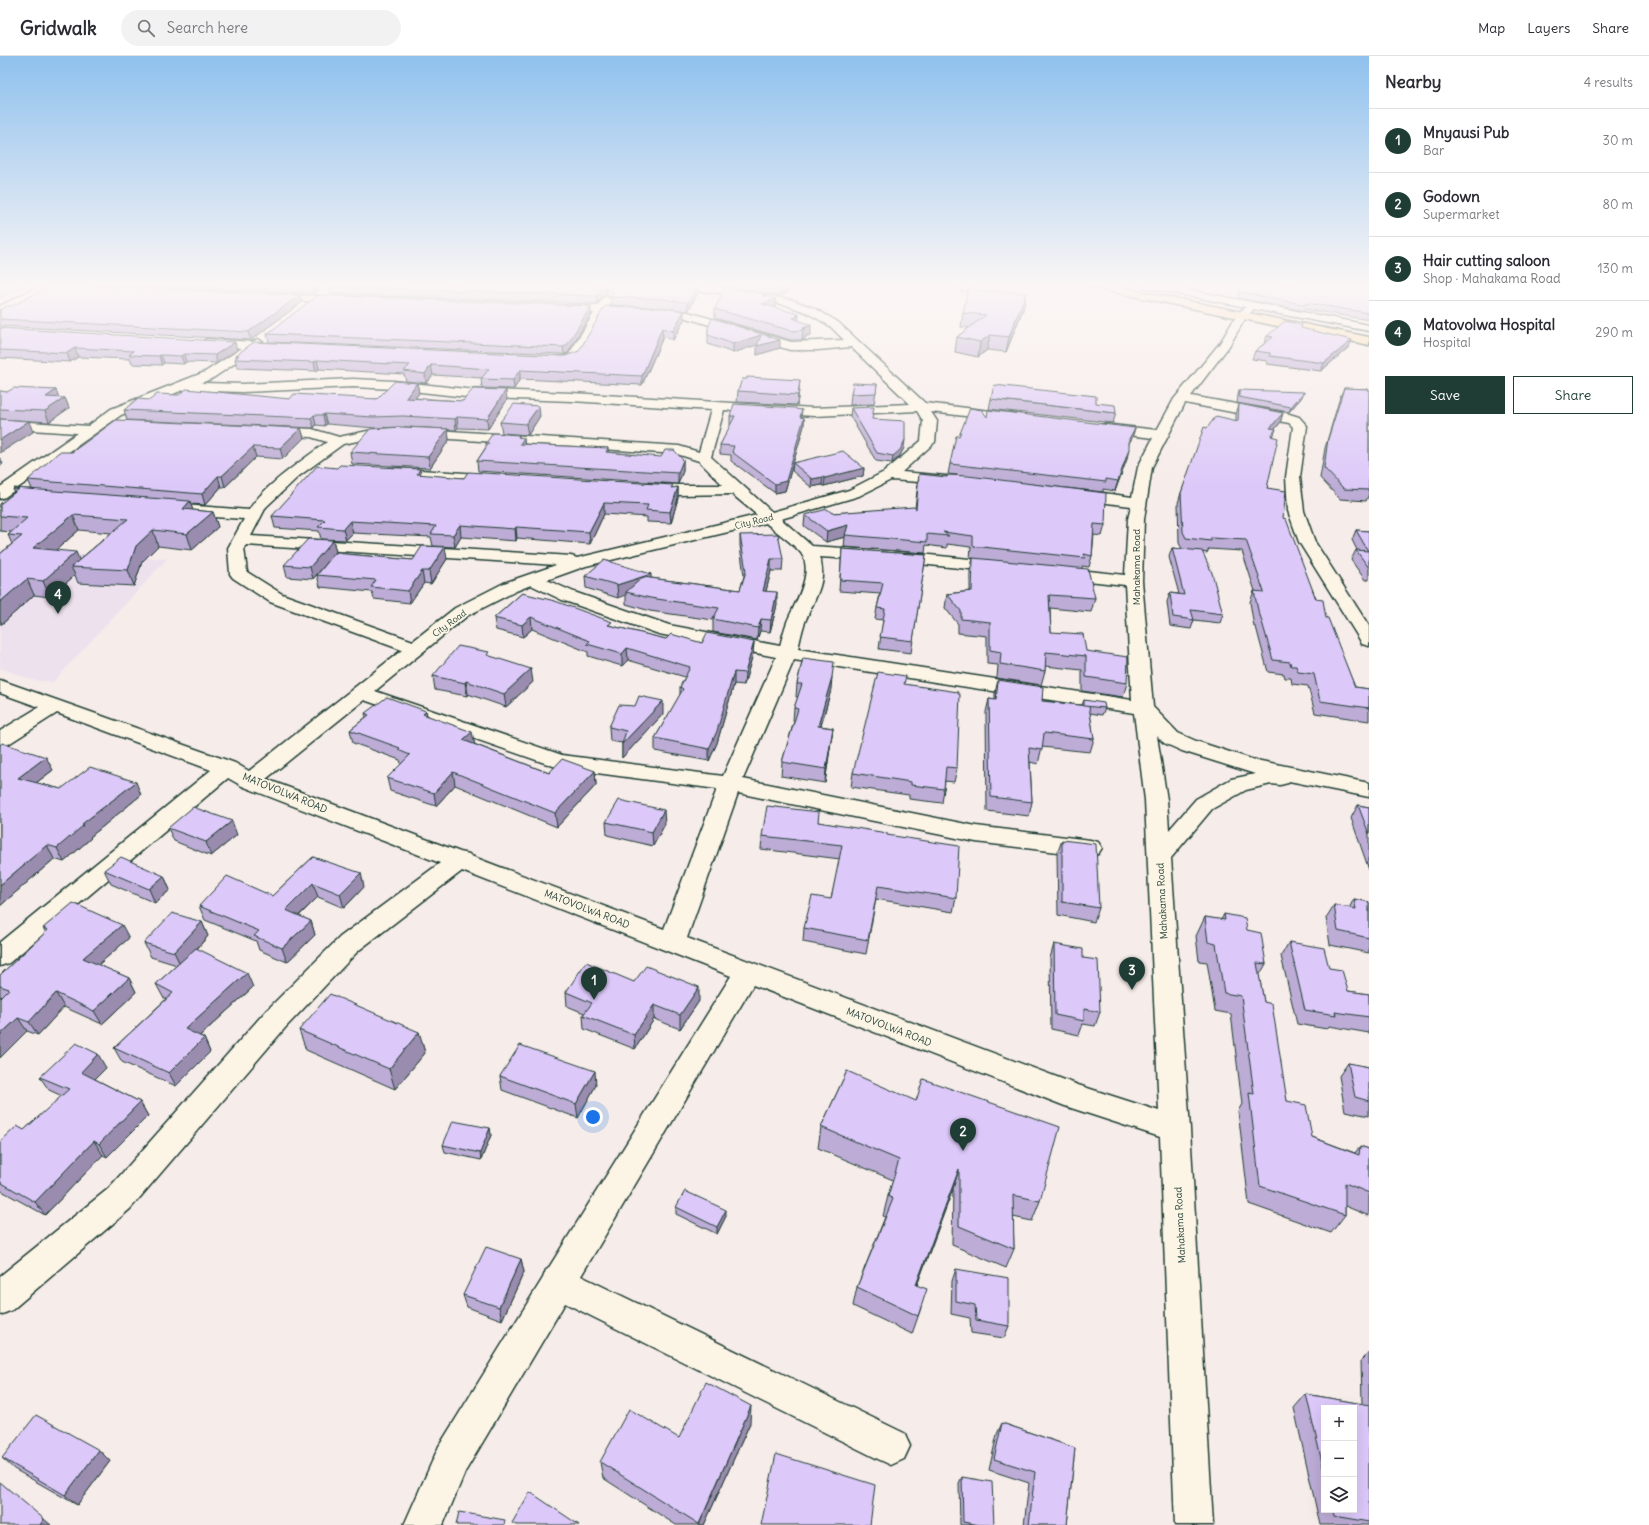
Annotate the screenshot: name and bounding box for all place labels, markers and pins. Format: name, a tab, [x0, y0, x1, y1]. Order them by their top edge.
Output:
pin: 4	[45, 581, 71, 614]
pin: 3	[1119, 957, 1145, 990]
pin: 1	[581, 967, 607, 1000]
pin: 2	[950, 1118, 976, 1151]

